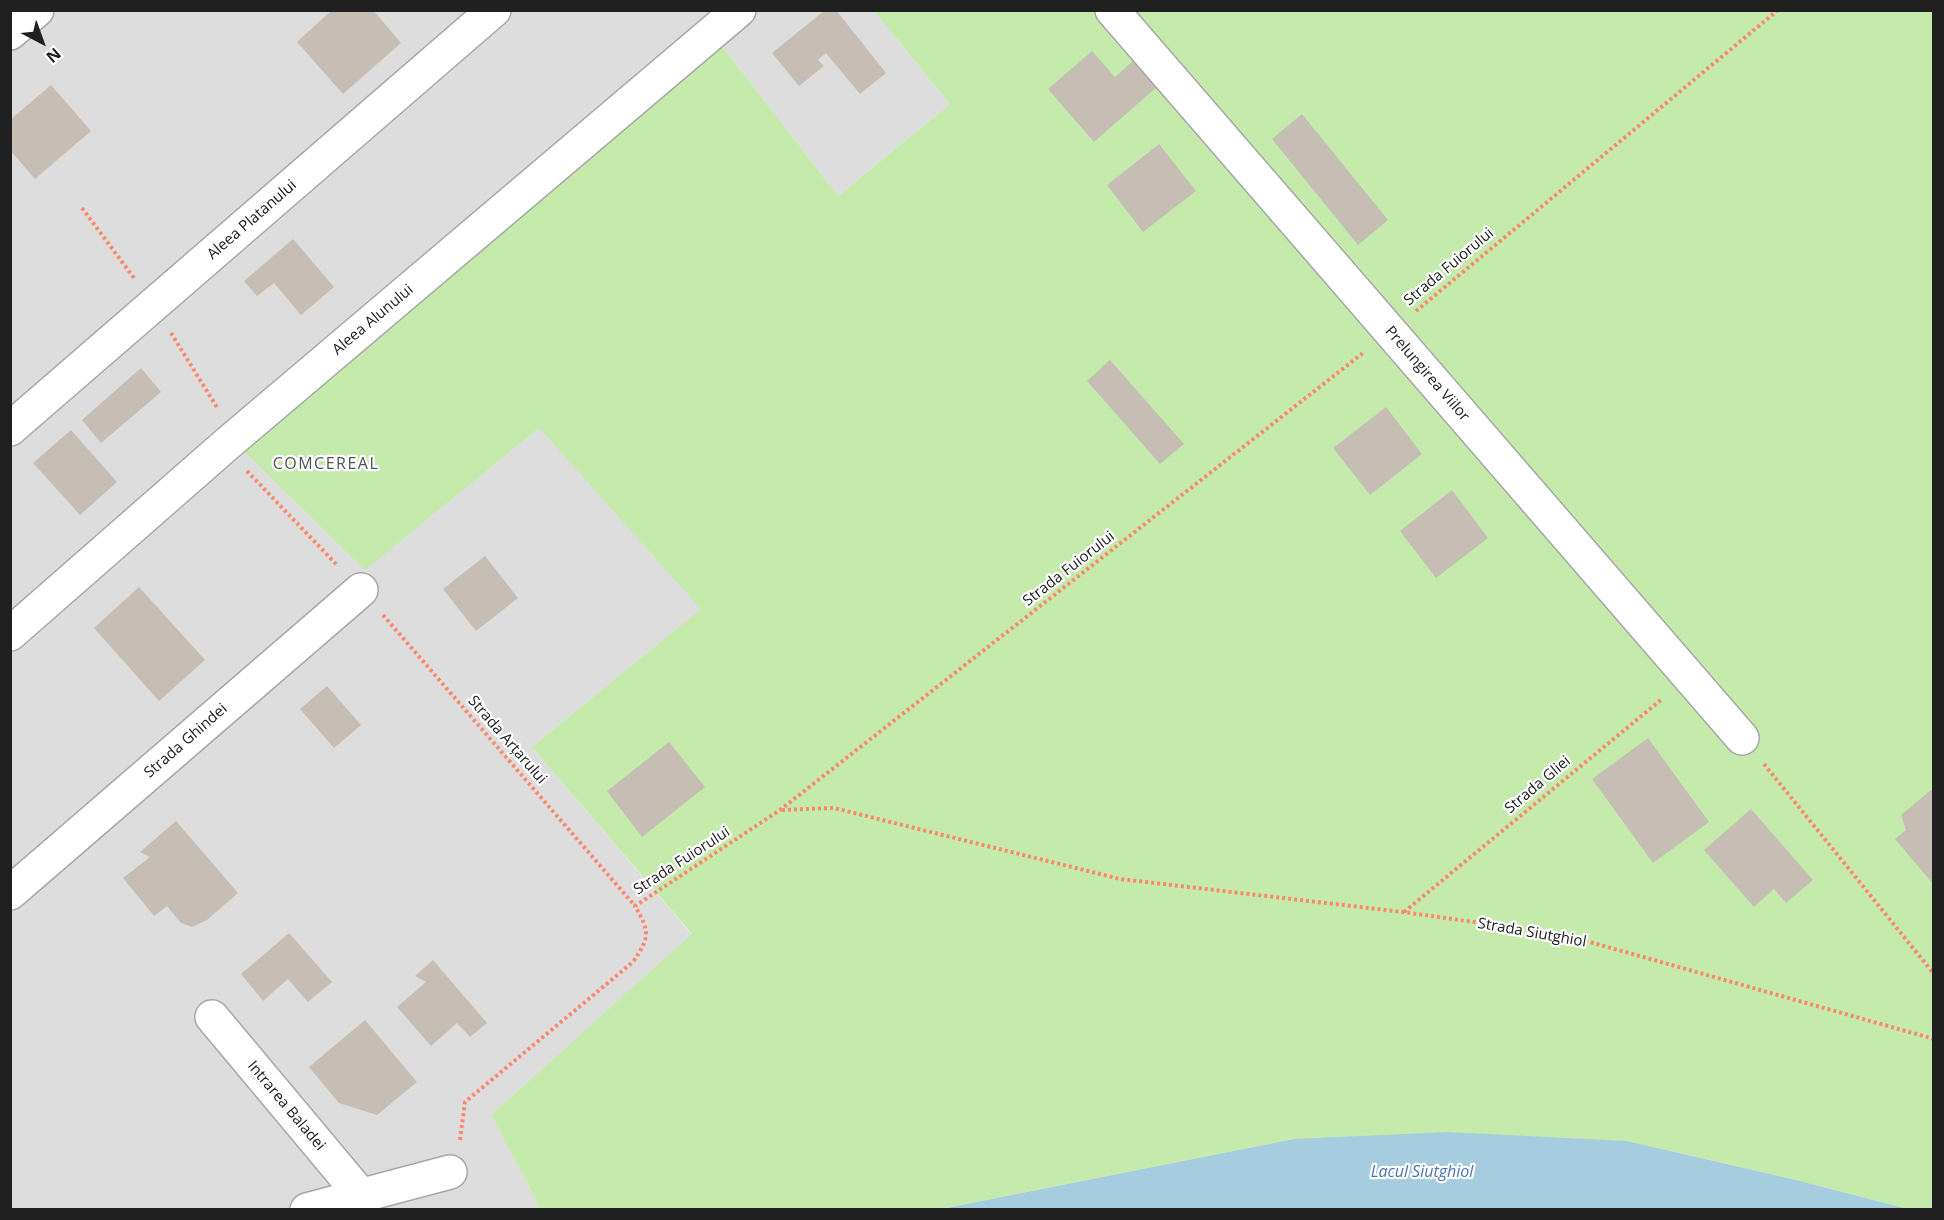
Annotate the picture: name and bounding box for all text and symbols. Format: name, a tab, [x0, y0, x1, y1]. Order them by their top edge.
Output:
north arrow	[12, 12, 72, 72]
text: N	[42, 43, 66, 68]
street label: Aleea Platanului	[204, 176, 300, 264]
street label: Strada Fuiorului	[1401, 224, 1497, 310]
street label: Aleea Alunului	[329, 281, 417, 359]
street label: Prelungirea Viilor	[1381, 323, 1473, 425]
district label: COMCEREAL	[273, 454, 379, 474]
street label: Strada Fuiorului	[1020, 528, 1118, 610]
street label: Strada Arțarului	[464, 692, 550, 788]
street label: Strada Ghindei	[141, 700, 231, 782]
street label: Strada Gliei	[1502, 752, 1574, 818]
street label: Strada Fuiorului	[630, 823, 734, 899]
street label: Strada Siutghiol	[1476, 915, 1588, 951]
street label: Intrarea Baladei	[243, 1058, 329, 1154]
water label: Lacul Siutghiol	[1371, 1162, 1473, 1182]

